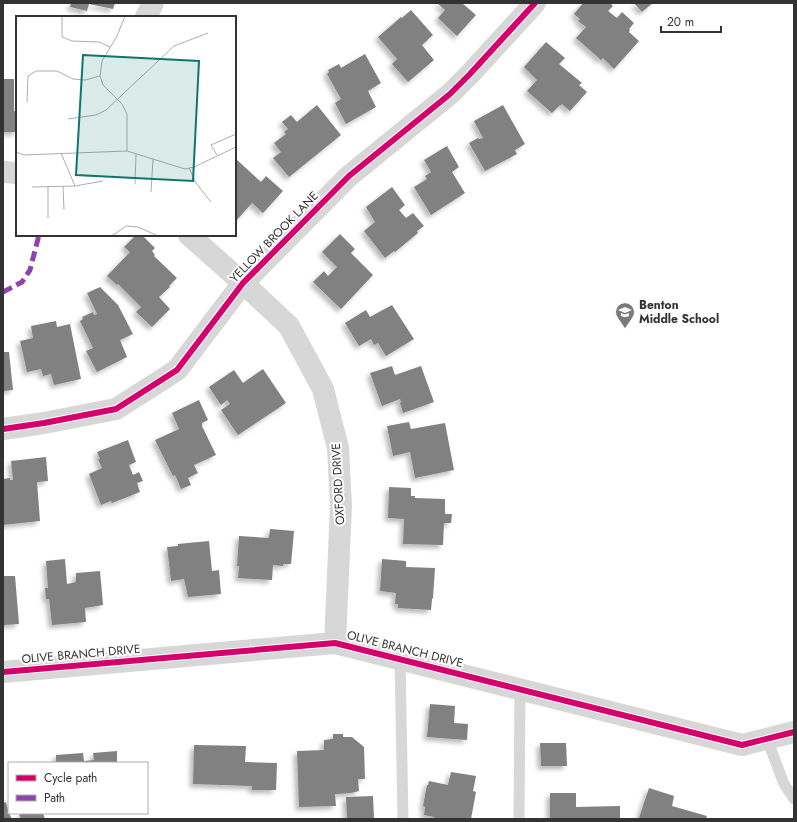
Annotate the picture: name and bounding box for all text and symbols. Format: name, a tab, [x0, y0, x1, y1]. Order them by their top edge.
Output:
scale bar	[661, 8, 721, 34]
text: 20 m	[667, 13, 694, 31]
inset map	[16, 16, 236, 236]
street label: YELLOW BROOK LANE	[226, 187, 322, 287]
place label: Benton Middle School	[639, 296, 719, 328]
school or university icon: Benton Middle School	[614, 301, 636, 329]
street label: OXFORD DRIVE	[327, 443, 349, 525]
street label: OLIVE BRANCH DRIVE	[345, 626, 465, 672]
street label: OLIVE BRANCH DRIVE	[21, 640, 141, 668]
legend	[8, 762, 148, 814]
text: Cycle path	[44, 769, 97, 787]
text: Path	[44, 789, 65, 807]

